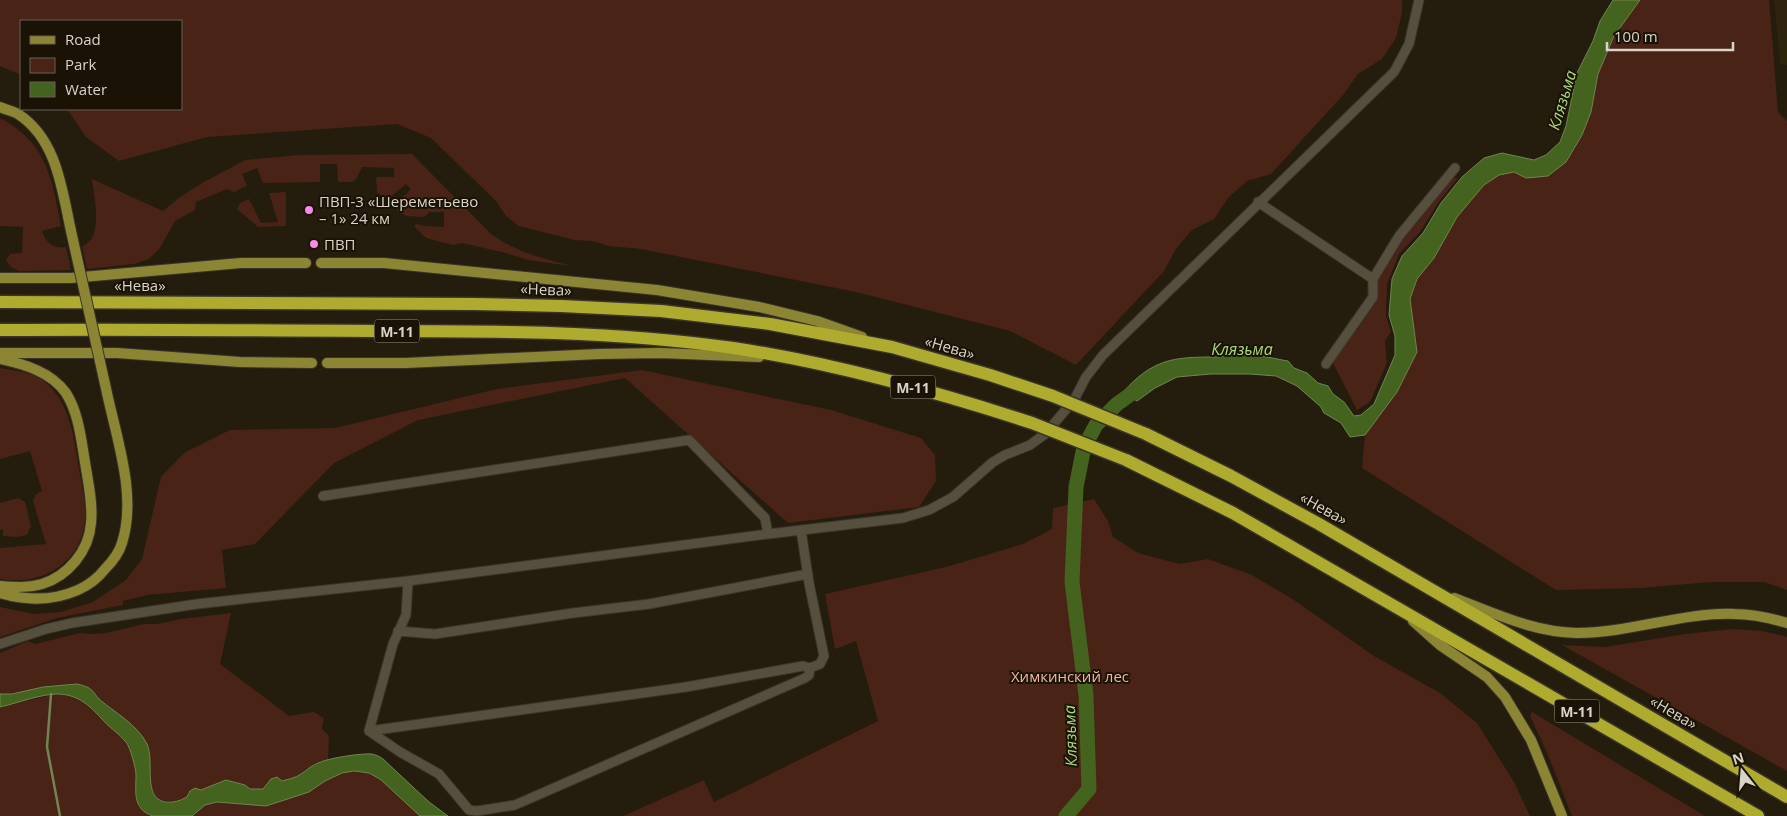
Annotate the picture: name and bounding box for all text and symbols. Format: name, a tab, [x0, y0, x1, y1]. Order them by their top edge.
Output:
legend	[20, 20, 182, 110]
scale bar	[1607, 20, 1733, 52]
text: 100 m	[1614, 26, 1658, 46]
text: Road	[65, 29, 101, 49]
text: Park	[65, 54, 96, 74]
water label: Клязьма	[1542, 67, 1582, 133]
text: Water	[65, 79, 107, 99]
place label: ПВП-3 «Шереметьево – 1» 24 км	[319, 191, 478, 228]
marker: ПВП-3 «Шереметьево – 1» 24 км	[303, 204, 315, 216]
place label: ПВП	[324, 234, 356, 254]
marker: ПВП	[308, 238, 320, 250]
street label: «Нева»	[114, 275, 166, 295]
street label: «Нева»	[520, 278, 572, 300]
road number: М-11	[374, 320, 420, 342]
street label: «Нева»	[923, 330, 977, 364]
water label: Клязьма	[1211, 338, 1273, 360]
road number: М-11	[890, 376, 936, 398]
street label: «Нева»	[1297, 487, 1351, 529]
park label: Химкинский лес	[1011, 666, 1129, 686]
street label: «Нева»	[1647, 691, 1701, 733]
road number: М-11	[1554, 699, 1600, 722]
water label: Клязьма	[1058, 705, 1082, 767]
north arrow	[1717, 746, 1767, 796]
text: N	[1730, 747, 1746, 769]

